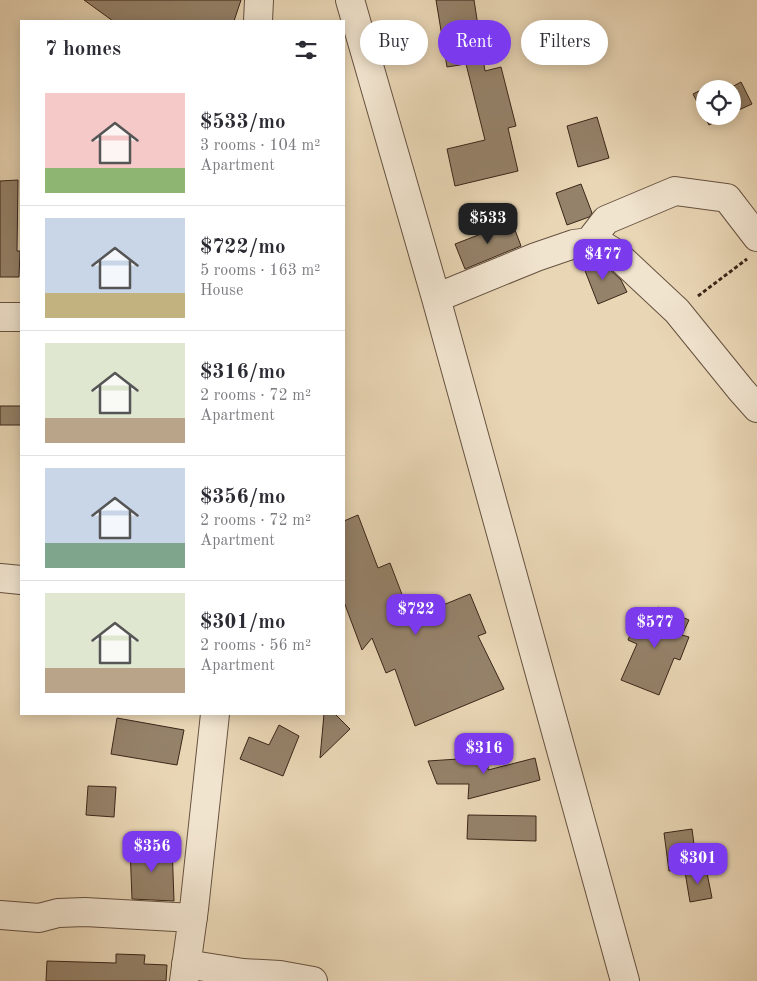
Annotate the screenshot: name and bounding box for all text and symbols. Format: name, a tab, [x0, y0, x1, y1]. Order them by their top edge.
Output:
chip: Buy	[360, 20, 428, 65]
chip: Rent	[438, 20, 511, 65]
chip: Filters	[521, 20, 608, 65]
icon: filters	[292, 36, 320, 64]
text: 7 homes	[45, 39, 121, 60]
map controls	[696, 80, 741, 125]
button: locate	[696, 80, 741, 125]
text: $533/mo	[200, 112, 286, 133]
icon: home	[85, 113, 145, 173]
text: 3 rooms · 104 m²	[200, 138, 320, 154]
text: Apartment	[200, 158, 275, 174]
pin: $533	[458, 202, 518, 245]
text: $533	[469, 211, 507, 227]
text: $722/mo	[200, 237, 286, 258]
icon: home	[85, 238, 145, 298]
pin: $477	[573, 238, 633, 281]
text: $477	[584, 247, 622, 263]
text: 5 rooms · 163 m²	[200, 263, 320, 279]
text: House	[200, 283, 243, 299]
text: $316/mo	[200, 362, 286, 383]
icon: home	[85, 363, 145, 423]
text: 2 rooms · 72 m²	[200, 388, 311, 404]
text: Apartment	[200, 408, 275, 424]
text: $356/mo	[200, 487, 286, 508]
icon: home	[85, 488, 145, 548]
text: 2 rooms · 72 m²	[200, 513, 311, 529]
text: Apartment	[200, 533, 275, 549]
pin: $722	[386, 594, 446, 636]
text: $722	[397, 602, 435, 618]
pin: $577	[625, 606, 685, 649]
text: $301/mo	[200, 612, 286, 633]
icon: home	[85, 613, 145, 673]
text: $577	[636, 615, 674, 631]
text: 2 rooms · 56 m²	[200, 638, 311, 654]
text: Apartment	[200, 658, 275, 674]
pin: $316	[454, 732, 514, 775]
text: $316	[465, 741, 503, 757]
pin: $356	[122, 830, 182, 873]
text: $356	[133, 839, 171, 855]
pin: $301	[668, 842, 728, 885]
text: $301	[679, 851, 717, 867]

